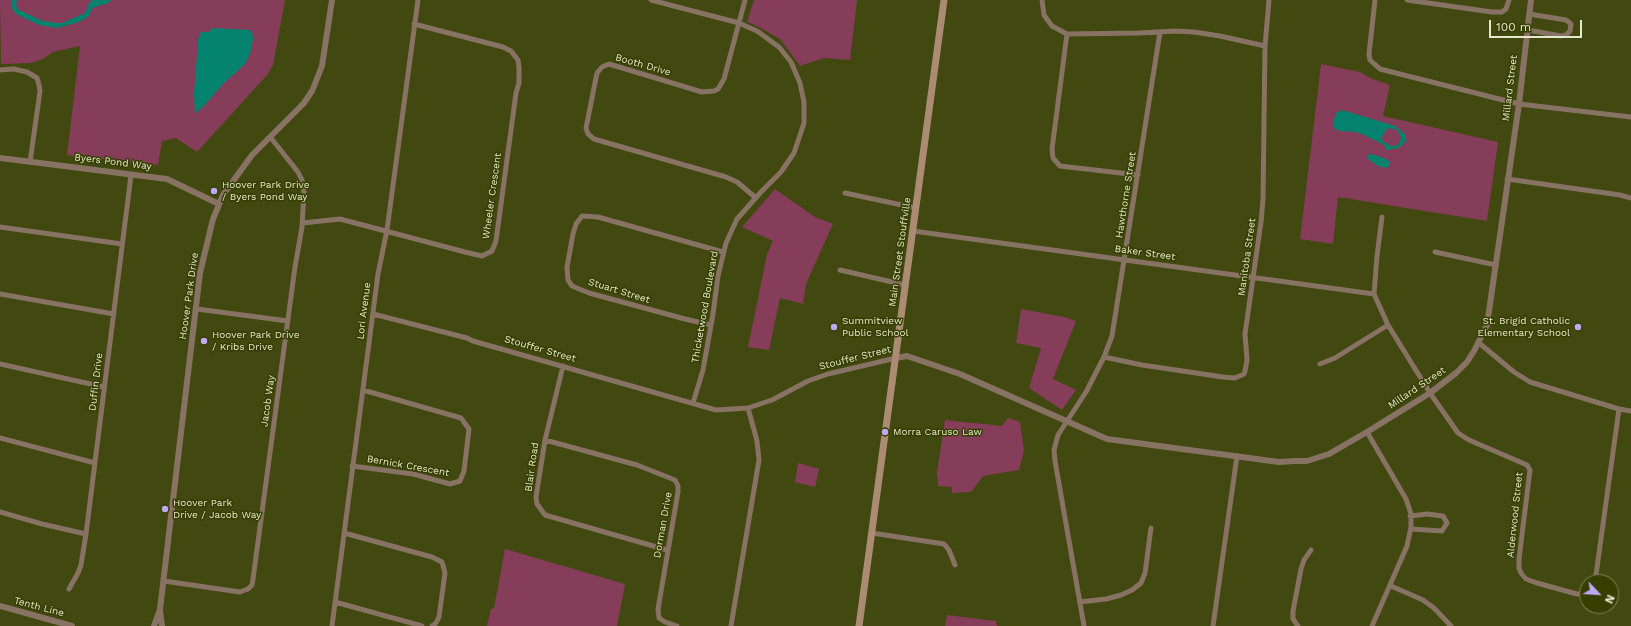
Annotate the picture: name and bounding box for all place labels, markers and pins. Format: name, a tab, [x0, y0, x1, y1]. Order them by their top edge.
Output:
place label: Hoover Park Drive / Byers Pond Way	[222, 179, 310, 202]
marker: Hoover Park Drive / Byers Pond Way	[209, 186, 219, 196]
place label: Summitview Public School	[842, 315, 909, 338]
place label: St. Brigid Catholic Elementary School	[1478, 315, 1570, 338]
marker: Summitview Public School	[829, 322, 839, 332]
marker: St. Brigid Catholic Elementary School	[1573, 322, 1583, 332]
place label: Hoover Park Drive / Kribs Drive	[212, 329, 300, 352]
marker: Hoover Park Drive / Kribs Drive	[199, 336, 209, 346]
place label: Morra Caruso Law	[893, 426, 982, 438]
marker: Morra Caruso Law	[880, 427, 890, 437]
place label: Hoover Park Drive / Jacob Way	[173, 497, 261, 520]
marker: Hoover Park Drive / Jacob Way	[160, 504, 170, 514]

